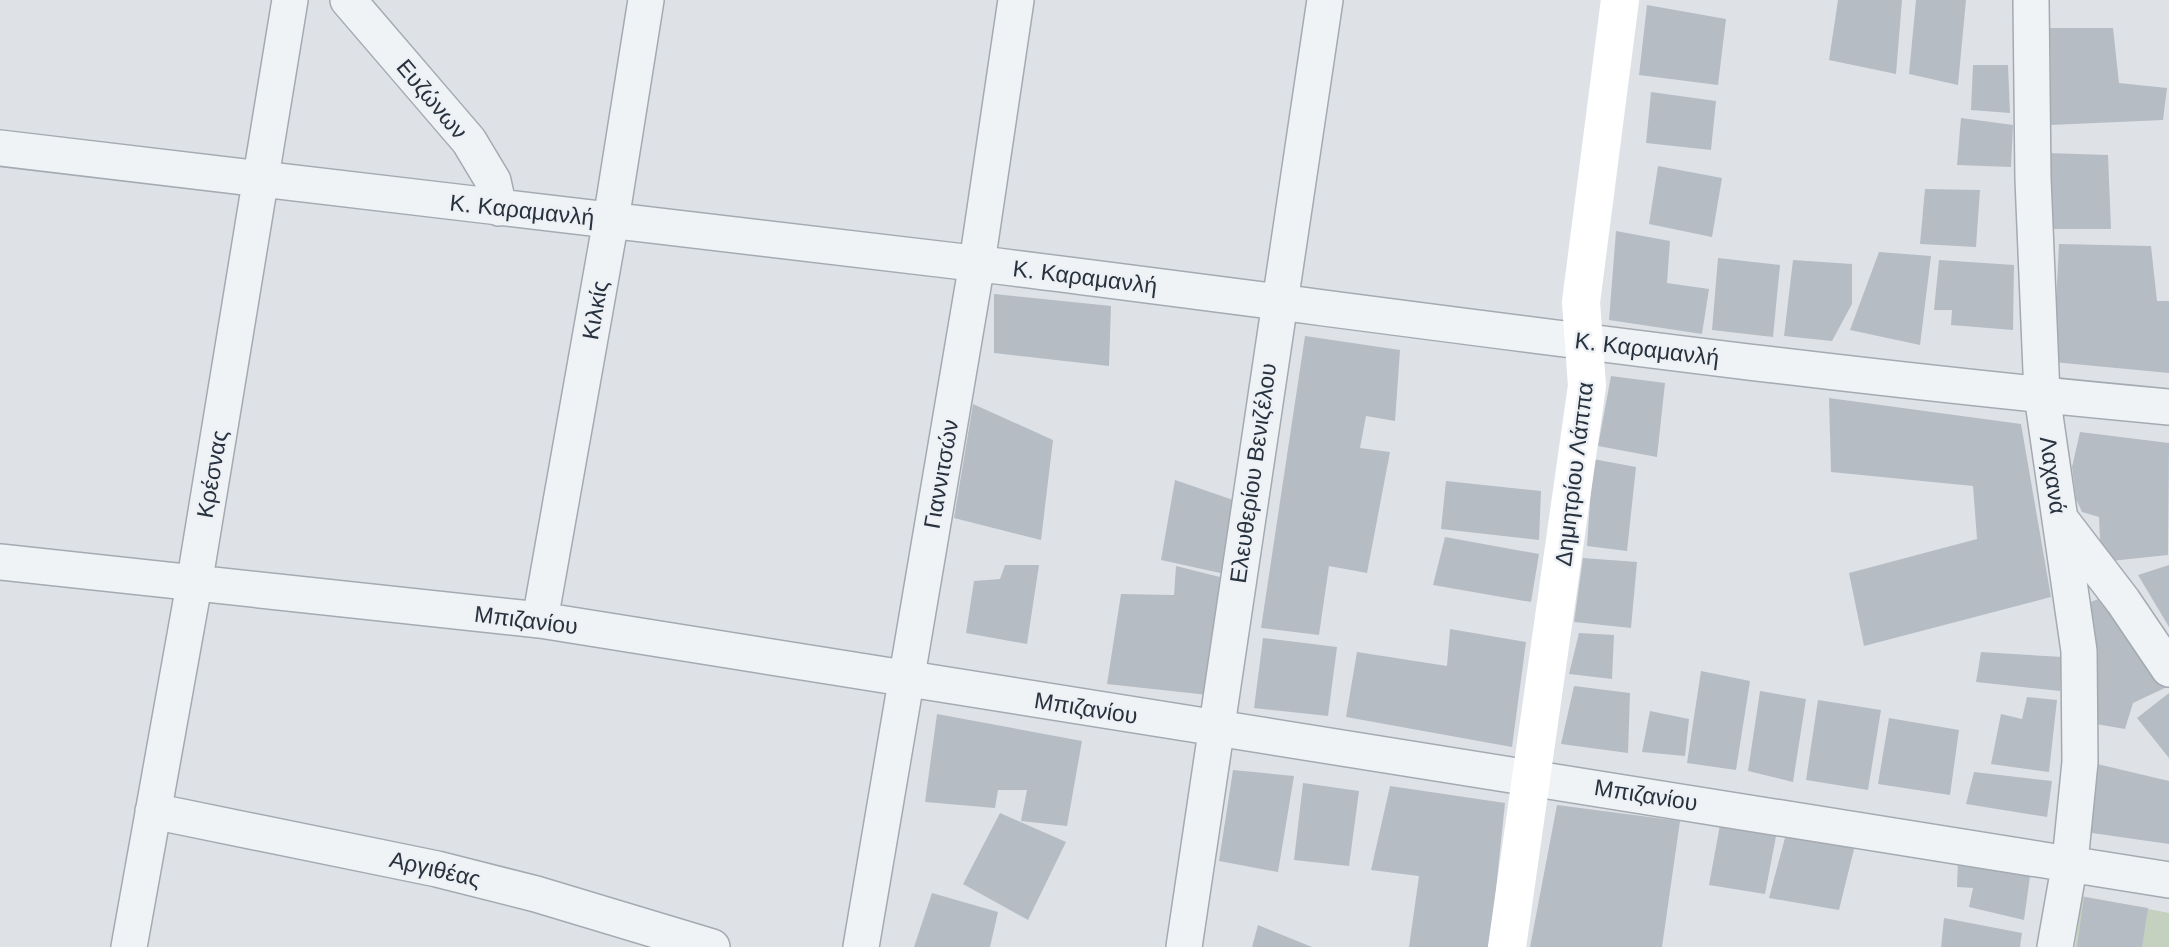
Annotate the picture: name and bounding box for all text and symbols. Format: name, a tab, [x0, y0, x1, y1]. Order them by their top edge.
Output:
street label: Ευζώνων	[391, 54, 473, 144]
street label: Κ. Καραμανλή	[448, 189, 596, 231]
street label: Κ. Καραμανλή	[1011, 255, 1159, 299]
street label: Κιλκίς	[577, 278, 613, 342]
street label: Κ. Καραμανλή	[1573, 327, 1721, 371]
street label: Ελευθερίου Βενιζέλου	[1225, 361, 1281, 585]
street label: Δημητρίου Λάππα	[1550, 380, 1598, 568]
street label: Γιαννιτσών	[919, 417, 963, 531]
street label: Κρέσνας	[191, 428, 233, 520]
street label: Λαχανά	[2035, 434, 2071, 516]
street label: Μπιζανίου	[473, 601, 579, 639]
street label: Μπιζανίου	[1033, 687, 1139, 729]
street label: Μπιζανίου	[1593, 774, 1699, 816]
street label: Αργιθέας	[387, 846, 483, 892]

